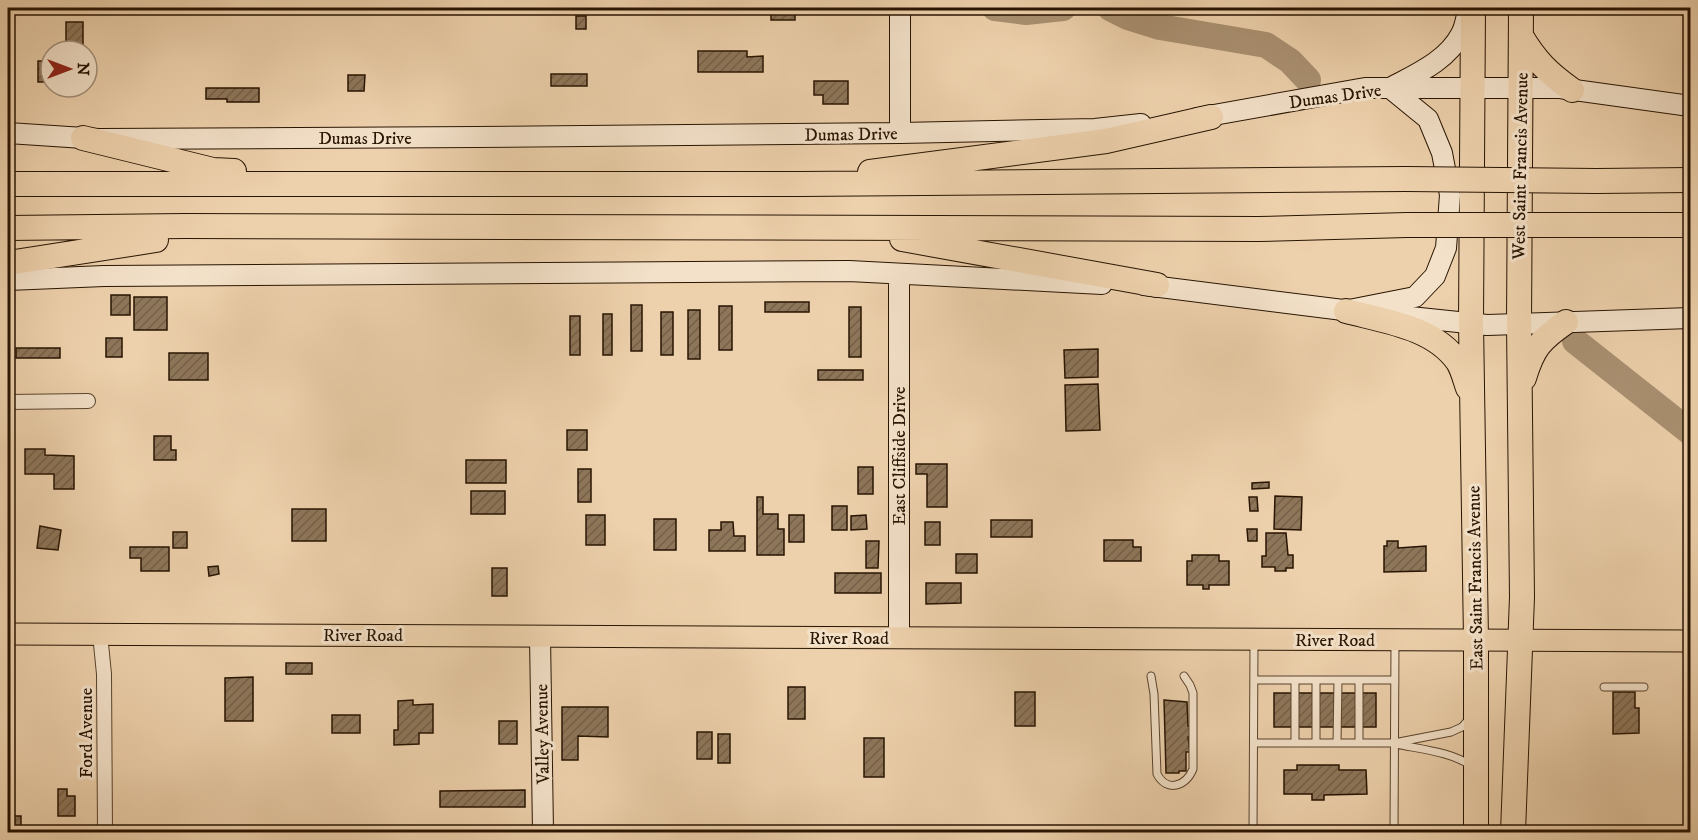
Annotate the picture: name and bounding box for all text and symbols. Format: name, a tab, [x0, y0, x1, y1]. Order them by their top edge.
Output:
north arrow	[39, 39, 99, 99]
text: N	[73, 62, 93, 76]
street label: West Saint Francis Avenue	[1508, 72, 1534, 261]
street label: Dumas Drive	[1287, 80, 1383, 114]
street label: Dumas Drive	[804, 123, 898, 147]
street label: Dumas Drive	[318, 128, 412, 150]
street label: East Cliffside Drive	[889, 386, 911, 526]
street label: East Saint Francis Avenue	[1463, 485, 1489, 671]
street label: River Road	[323, 625, 403, 647]
street label: River Road	[809, 628, 889, 650]
street label: River Road	[1295, 630, 1375, 652]
street label: Valley Avenue	[531, 684, 555, 785]
street label: Ford Avenue	[76, 688, 98, 778]

